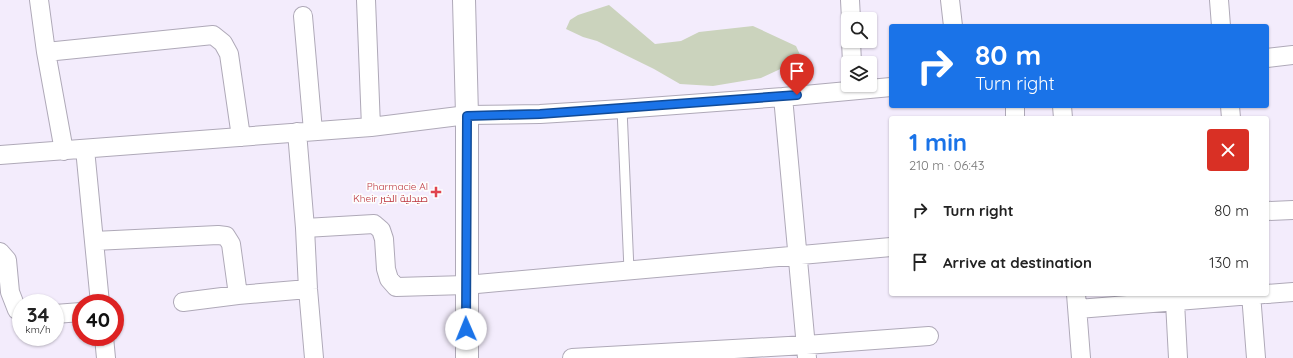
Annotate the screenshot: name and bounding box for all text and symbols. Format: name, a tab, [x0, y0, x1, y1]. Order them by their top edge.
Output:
map controls	[841, 12, 877, 92]
button: search	[841, 12, 877, 48]
text: 80 m	[975, 37, 1041, 72]
icon: right	[909, 40, 961, 92]
pin	[780, 54, 814, 95]
button: layers	[841, 56, 877, 92]
icon: arrive	[786, 60, 808, 82]
text: Turn right	[975, 72, 1055, 95]
text: 1 min	[909, 127, 967, 157]
button: close	[1207, 129, 1249, 171]
text: 210 m · 06:43	[909, 157, 985, 173]
place label: Pharmacie Al Kheir صيدلية الخير	[353, 180, 428, 205]
marker: Pharmacie Al Kheir صيدلية الخير	[431, 187, 441, 197]
icon: right	[909, 199, 931, 221]
text: Turn right	[943, 201, 1014, 220]
text: 80 m	[1214, 201, 1249, 220]
icon: arrive	[909, 251, 931, 273]
text: Arrive at destination	[943, 253, 1092, 272]
text: 130 m	[1209, 253, 1249, 272]
speed limit sign: 40	[72, 294, 124, 346]
text: 34	[27, 302, 49, 327]
position arrow	[445, 308, 487, 350]
text: km/h	[25, 323, 51, 336]

